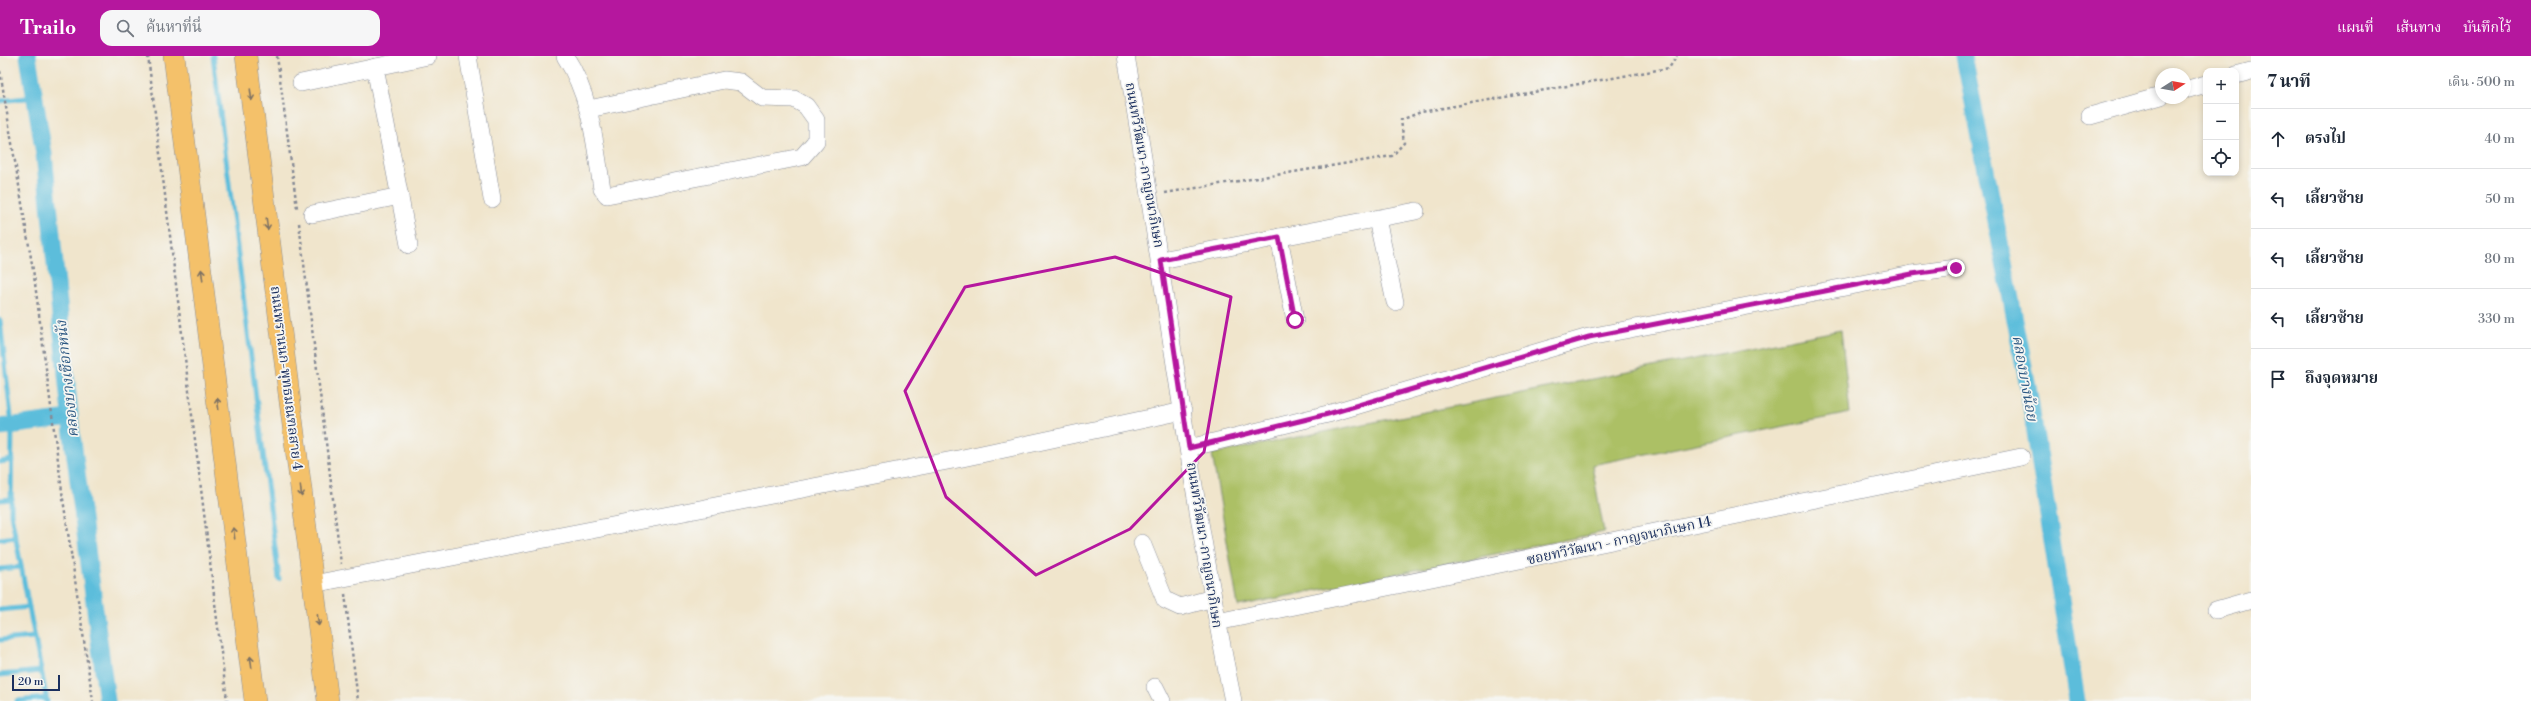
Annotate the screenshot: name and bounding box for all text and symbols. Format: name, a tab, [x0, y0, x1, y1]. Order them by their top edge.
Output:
search box	[100, 10, 380, 46]
text: Trailo	[20, 16, 76, 40]
icon: search	[114, 17, 136, 39]
text: ค้นหาที่นี่	[146, 18, 202, 37]
text: แผนที่	[2337, 19, 2374, 37]
text: เส้นทาง	[2396, 19, 2441, 37]
text: บันทึกไว้	[2463, 19, 2511, 37]
north arrow	[2155, 68, 2191, 104]
map controls	[2203, 68, 2239, 176]
button: +	[2203, 68, 2239, 104]
text: 7 นาที	[2267, 71, 2311, 93]
text: เดิน · 500 m	[2448, 74, 2515, 90]
street label: ถนนทวีวัฒนา-กาญจนาภิเษก	[1121, 81, 1167, 249]
one-way arrow	[247, 88, 254, 101]
button: −	[2203, 104, 2239, 140]
icon: ahead	[2267, 128, 2289, 150]
text: ตรงไป	[2305, 129, 2346, 148]
text: 40 m	[2485, 131, 2515, 147]
button: locate	[2203, 140, 2239, 176]
icon: left	[2267, 188, 2289, 210]
text: เลี้ยวซ้าย	[2305, 189, 2364, 208]
text: 50 m	[2485, 191, 2515, 207]
one-way arrow	[263, 217, 271, 230]
icon: left	[2267, 248, 2289, 270]
text: เลี้ยวซ้าย	[2305, 249, 2364, 268]
text: 80 m	[2484, 251, 2515, 267]
route end	[1947, 259, 1965, 277]
one-way arrow	[198, 269, 206, 282]
street label: ถนนพรานนก-พุทธมณฑลสาย 4	[266, 285, 306, 471]
icon: left	[2267, 308, 2289, 330]
text: เลี้ยวซ้าย	[2305, 309, 2364, 328]
route start	[1286, 311, 1304, 329]
text: 330 m	[2478, 311, 2515, 327]
water label: คลองบางเชือกหนัง	[52, 319, 83, 438]
water label: คลองบางน้อย	[2008, 334, 2042, 423]
icon: arrive	[2267, 368, 2289, 390]
text: ถึงจุดหมาย	[2305, 369, 2378, 388]
one-way arrow	[214, 398, 222, 411]
street label: ถนนทวีวัฒนา-กาญจนาภิเษก	[1182, 461, 1226, 629]
one-way arrow	[297, 485, 305, 498]
street label: ซอยทวีวัฒนา - กาญจนาภิเษก 14	[1525, 513, 1713, 569]
one-way arrow	[230, 527, 238, 540]
one-way arrow	[314, 613, 321, 626]
one-way arrow	[247, 656, 254, 669]
scale bar	[12, 673, 60, 692]
text: 20 m	[18, 675, 43, 689]

